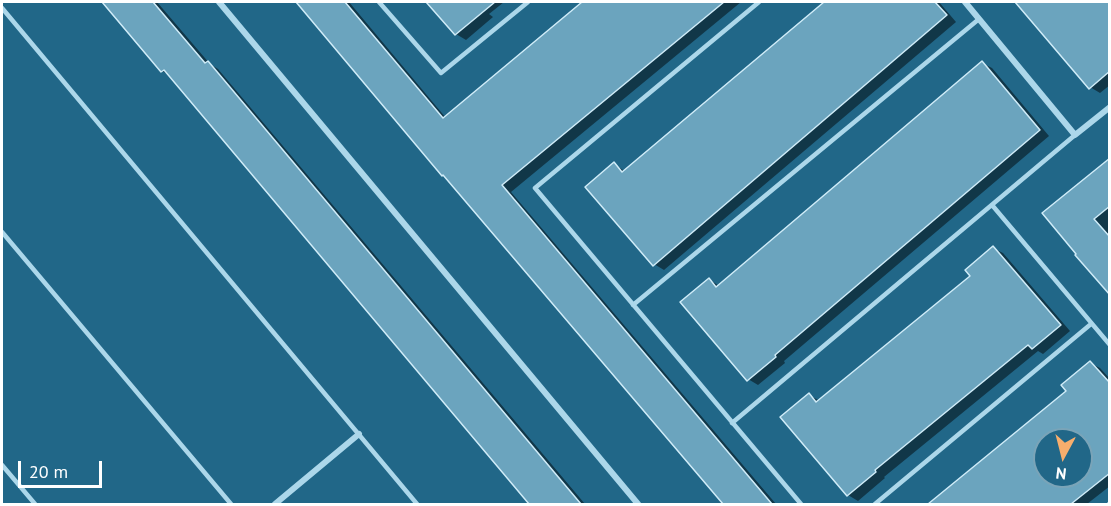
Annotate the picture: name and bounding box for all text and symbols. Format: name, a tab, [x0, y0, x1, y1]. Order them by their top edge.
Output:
north arrow	[1033, 428, 1093, 488]
scale bar	[21, 449, 105, 487]
text: 20 m	[29, 460, 68, 483]
text: N	[1055, 463, 1067, 484]

